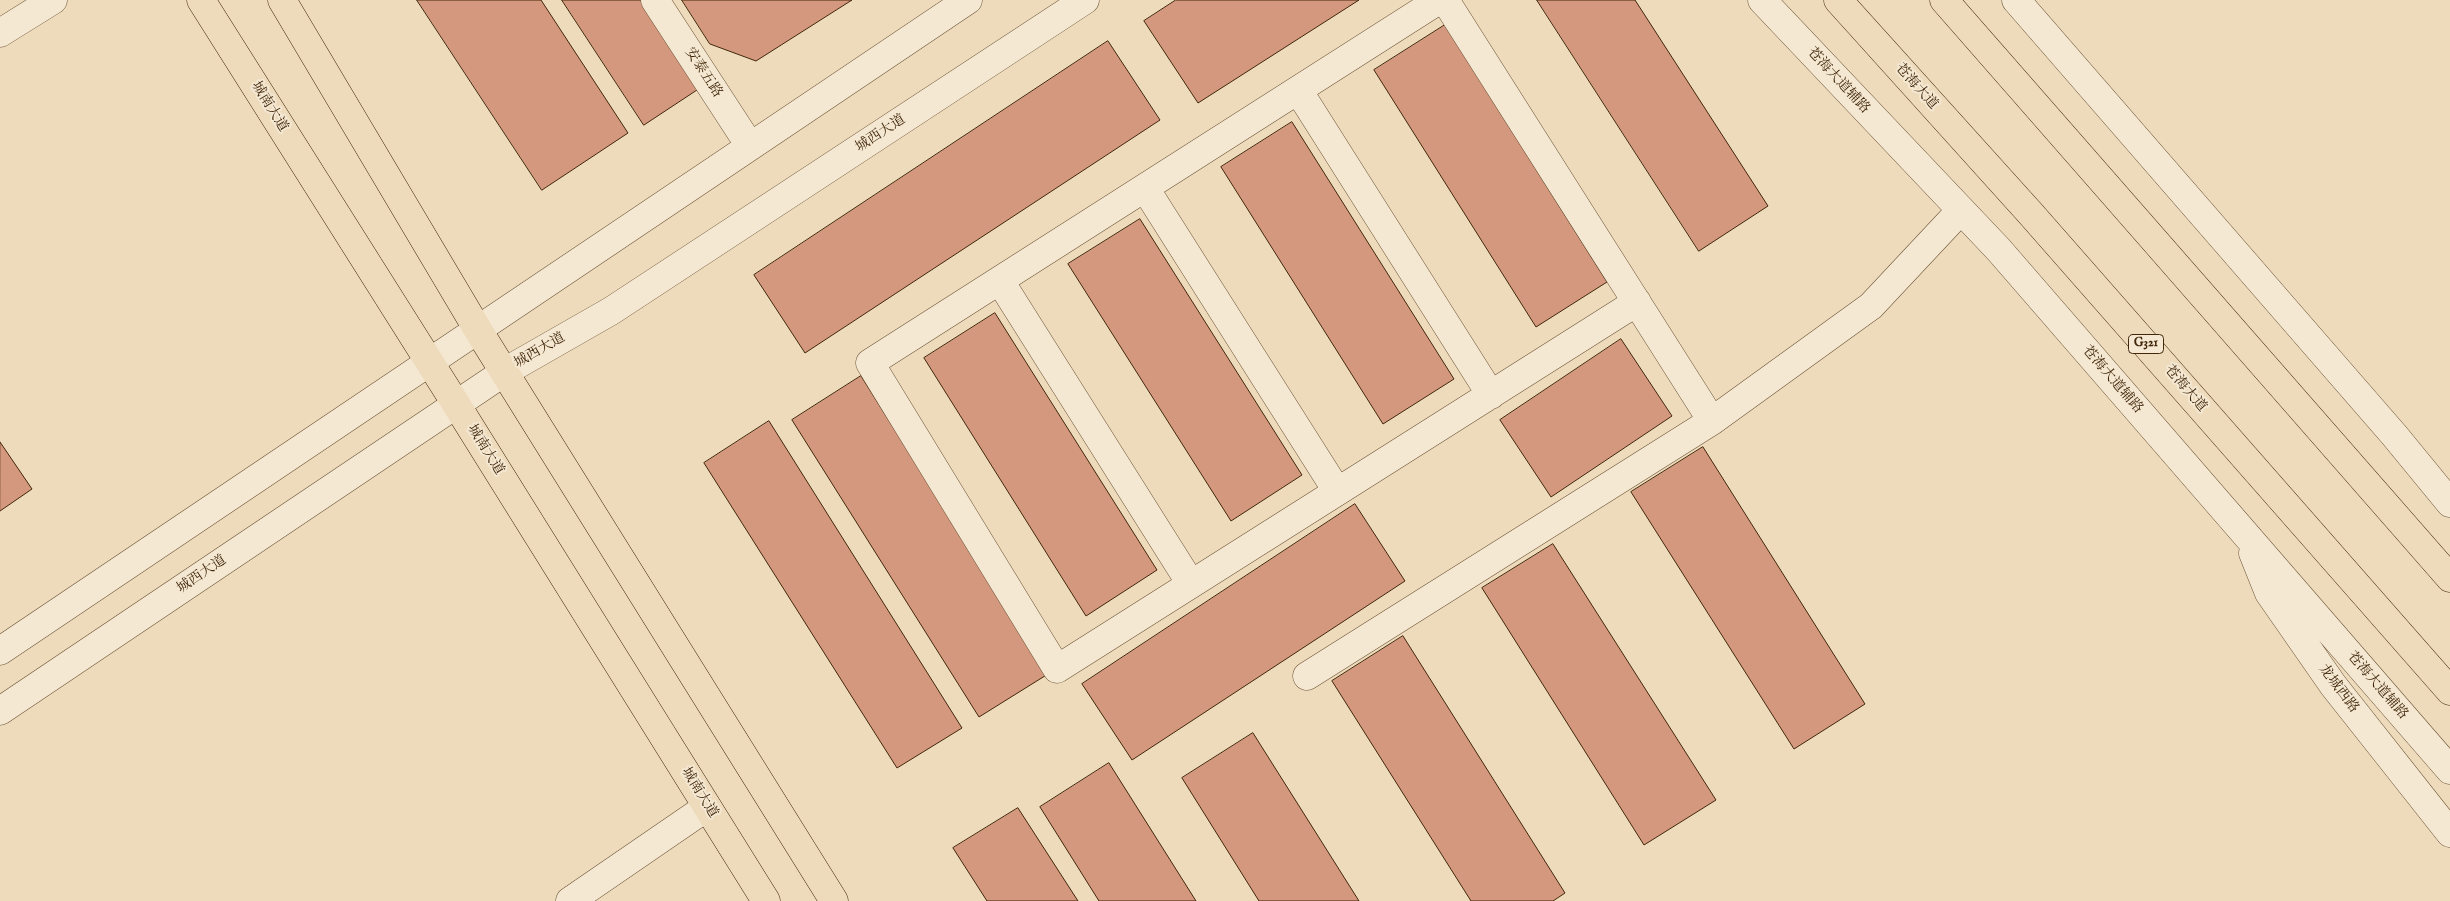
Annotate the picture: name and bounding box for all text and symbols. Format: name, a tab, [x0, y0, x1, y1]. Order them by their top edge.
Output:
street label: 安泰五路	[681, 45, 725, 101]
street label: 苍海大道辅路	[1803, 45, 1873, 117]
street label: 苍海大道	[1891, 61, 1941, 113]
street label: 城南大道	[247, 79, 291, 135]
street label: 城西大道	[853, 112, 909, 156]
street label: 城西大道	[512, 330, 568, 372]
road number: G321	[2128, 334, 2164, 354]
street label: 苍海大道辅路	[2078, 343, 2146, 417]
street label: 苍海大道	[2160, 362, 2210, 416]
street label: 城南大道	[463, 422, 507, 478]
street label: 城西大道	[174, 552, 230, 598]
street label: 苍海大道辅路	[2343, 649, 2411, 723]
street label: 龙城西路	[2314, 662, 2362, 716]
street label: 城南大道	[677, 765, 721, 821]

